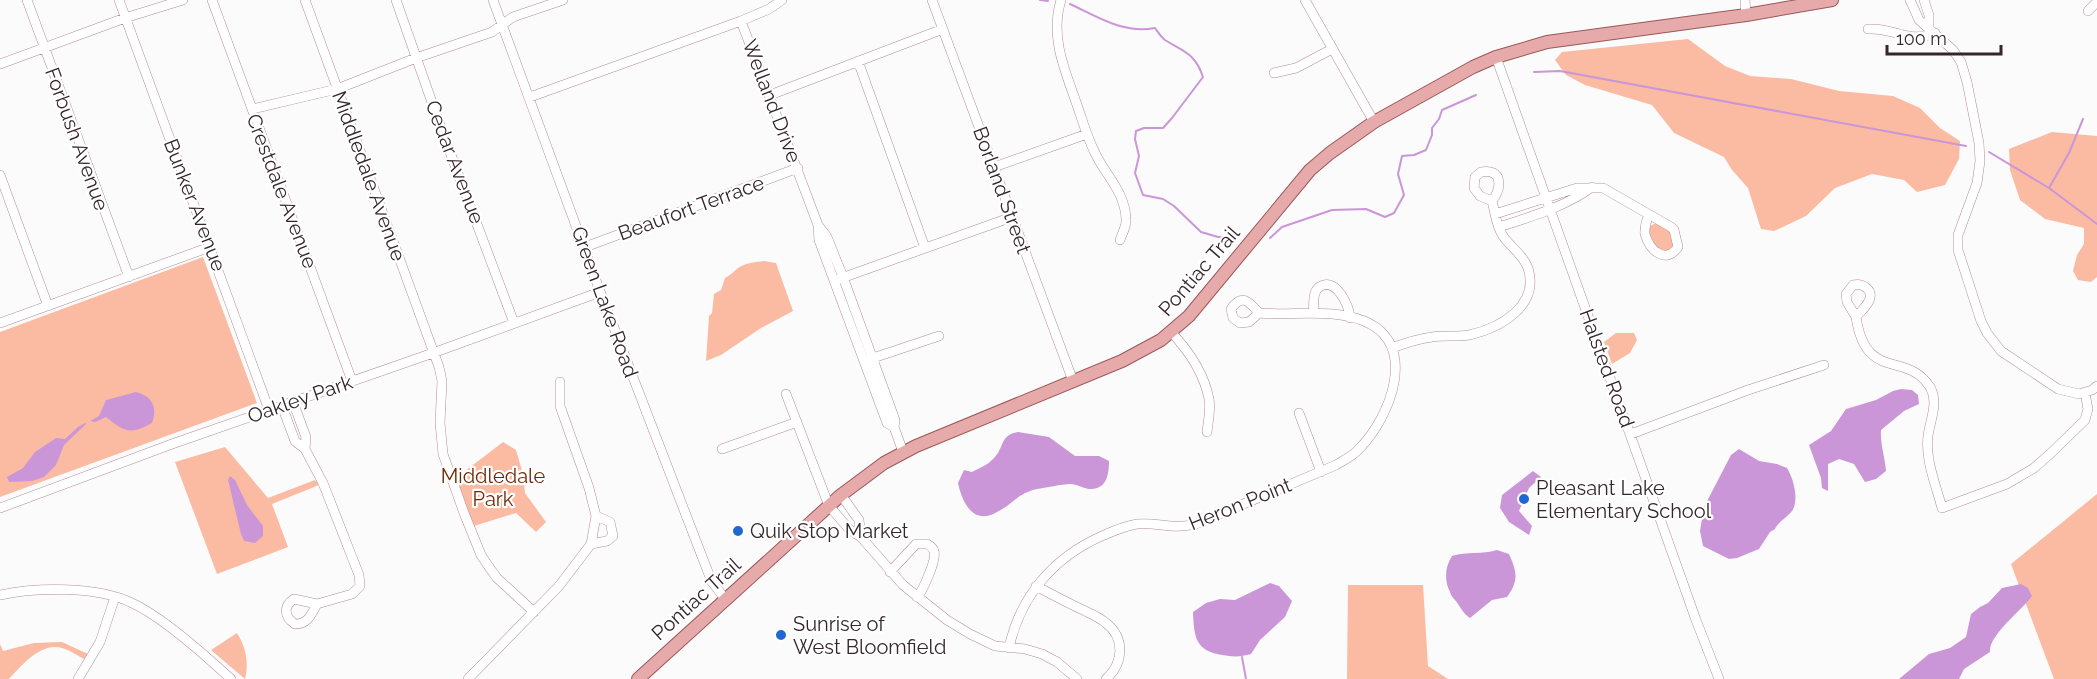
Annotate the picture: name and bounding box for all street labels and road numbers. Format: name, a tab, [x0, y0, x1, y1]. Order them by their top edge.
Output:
street label: Welland Drive	[737, 36, 807, 166]
street label: Forbush Avenue	[40, 64, 114, 214]
street label: Middledale Avenue	[327, 88, 411, 265]
street label: Cedar Avenue	[421, 97, 490, 227]
street label: Crestdale Avenue	[241, 110, 323, 272]
street label: Borland Street	[968, 123, 1036, 257]
street label: Bunker Avenue	[159, 135, 231, 275]
street label: Beaufort Terrace	[615, 170, 767, 246]
street label: Pontiac Trail	[1153, 221, 1245, 321]
street label: Green Lake Road	[567, 223, 643, 381]
street label: Halsted Road	[1574, 305, 1640, 431]
street label: Oakley Park	[244, 370, 356, 428]
street label: Heron Point	[1185, 472, 1295, 535]
street label: Pontiac Trail	[647, 552, 746, 645]

